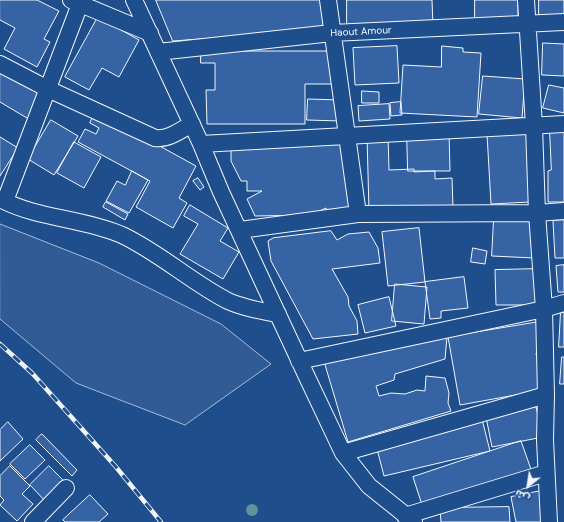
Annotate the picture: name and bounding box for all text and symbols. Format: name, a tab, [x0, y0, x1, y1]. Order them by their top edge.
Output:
street label: Haout Amour	[330, 24, 392, 40]
north arrow	[508, 466, 548, 506]
text: ش	[512, 487, 532, 506]

